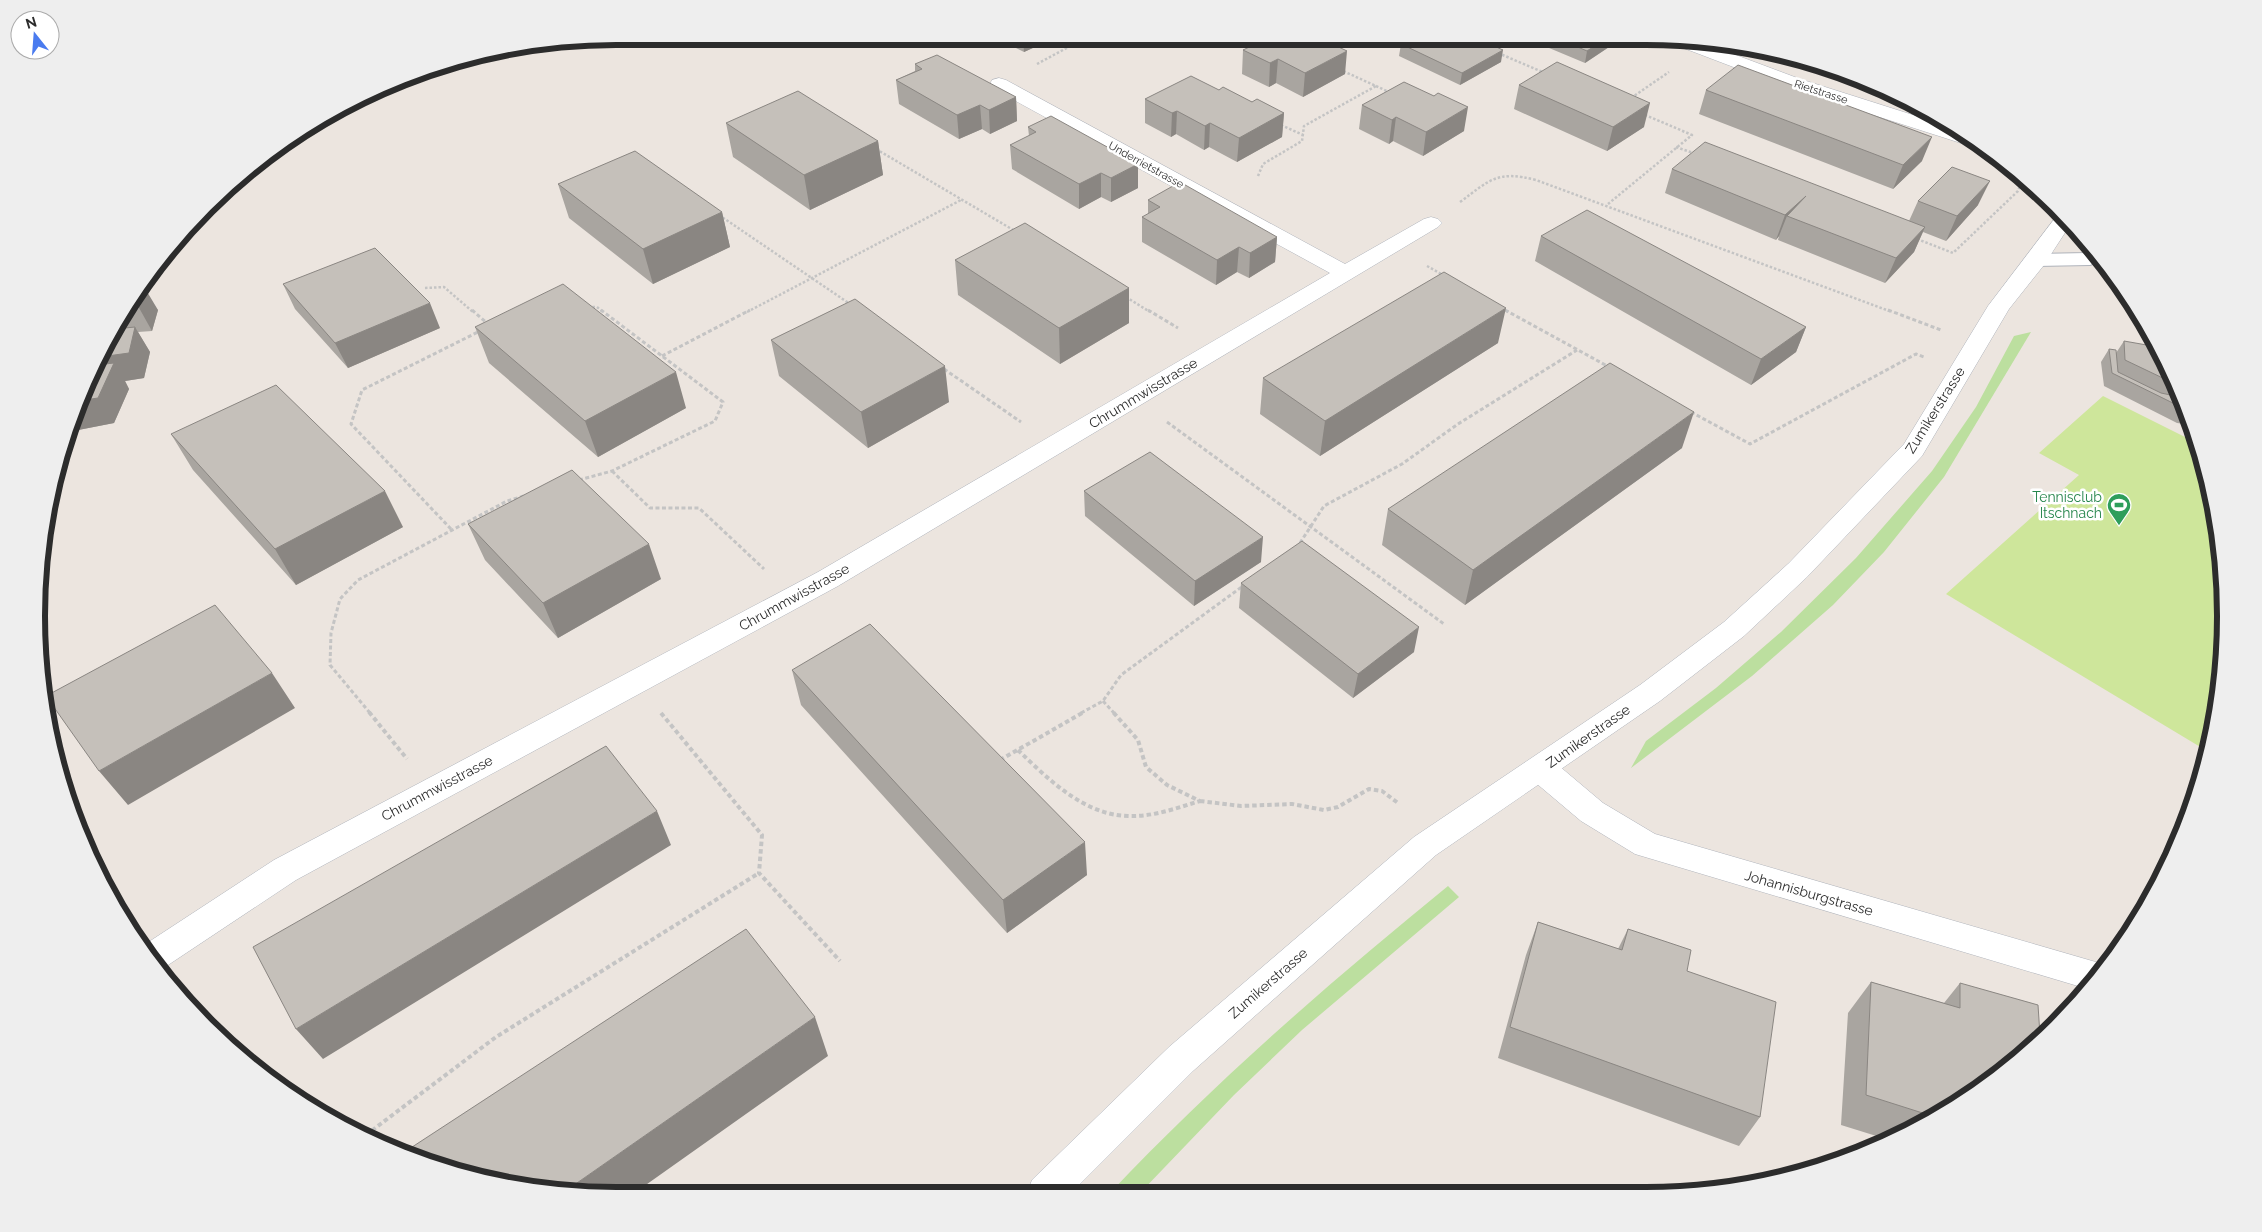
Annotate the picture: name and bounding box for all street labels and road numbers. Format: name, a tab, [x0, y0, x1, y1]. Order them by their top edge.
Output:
street label: Rietstrasse	[1793, 77, 1850, 107]
street label: Underrietstrasse	[1106, 139, 1186, 191]
street label: Chrummwisstrasse	[1086, 354, 1200, 432]
street label: Zumikerstrasse	[1902, 364, 1968, 456]
street label: Chrummwisstrasse	[736, 560, 852, 634]
street label: Zumikerstrasse	[1543, 701, 1633, 771]
street label: Chrummwisstrasse	[379, 752, 495, 824]
street label: Johannisburgstrasse	[1743, 867, 1875, 919]
street label: Zumikerstrasse	[1225, 945, 1311, 1021]

